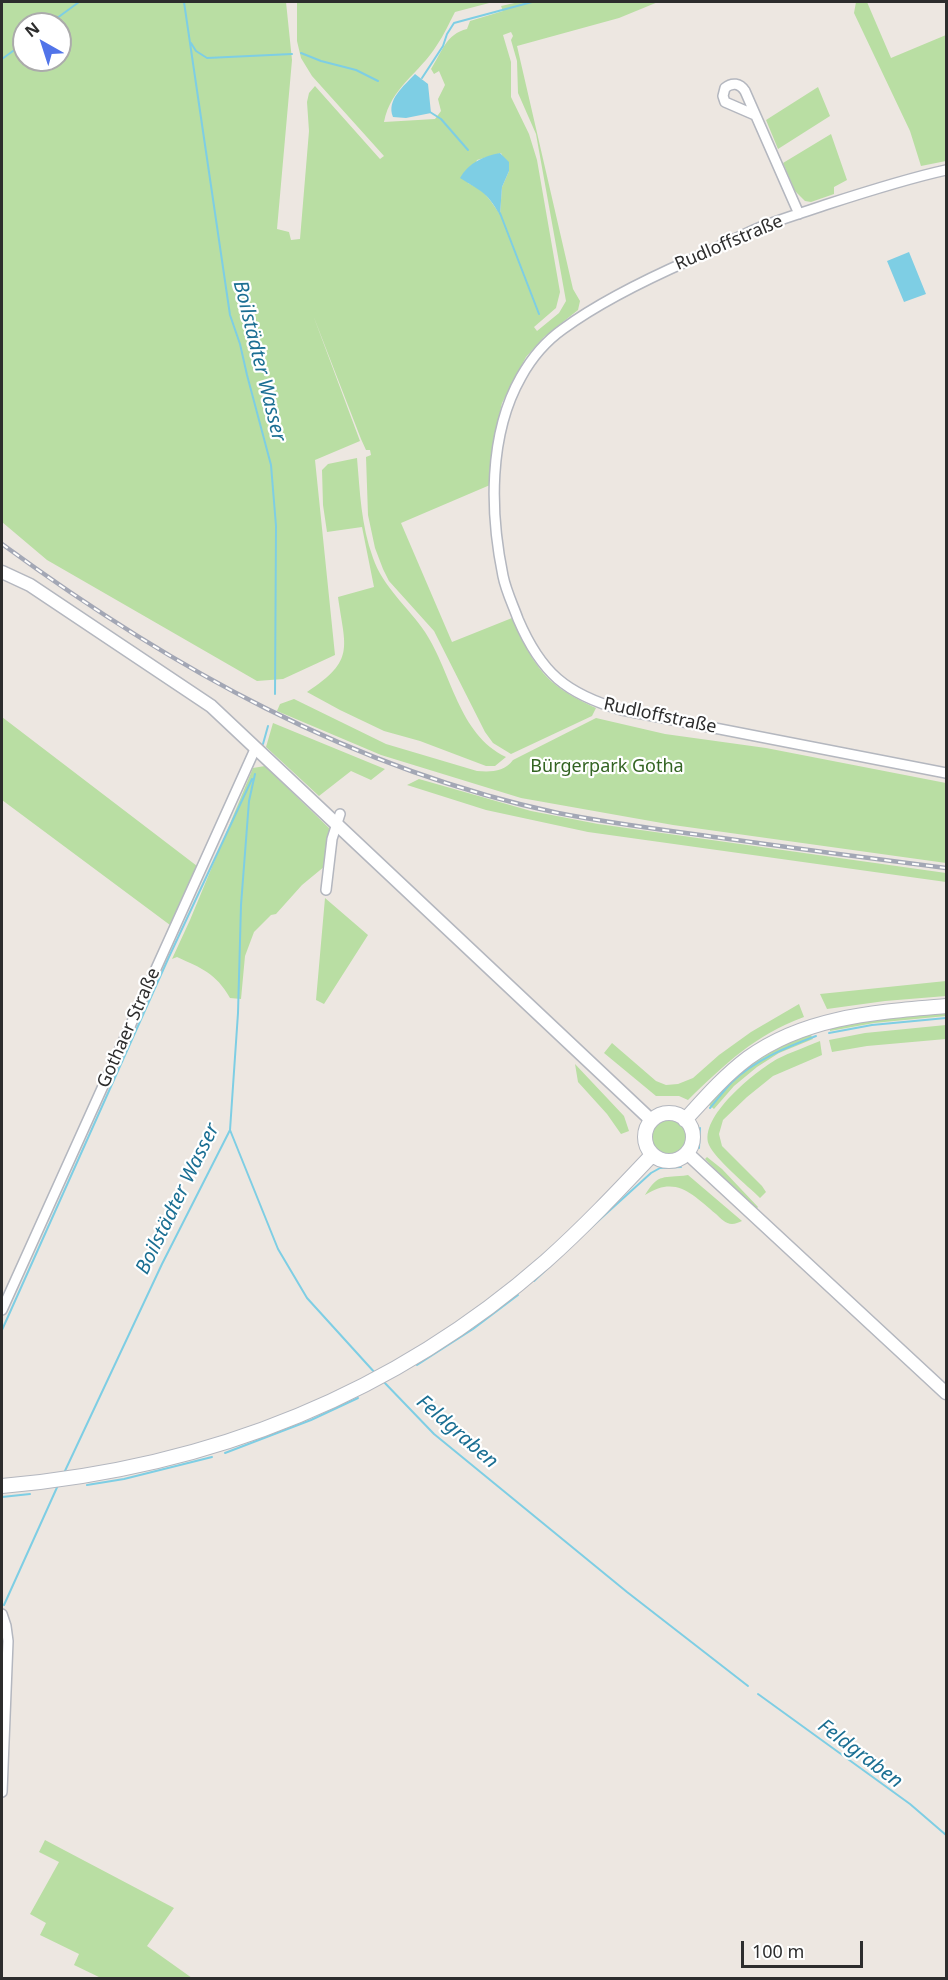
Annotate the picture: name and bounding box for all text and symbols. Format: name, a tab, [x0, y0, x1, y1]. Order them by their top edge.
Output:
north arrow	[12, 12, 72, 72]
text: N	[20, 17, 44, 42]
street label: Rudloffstraße	[672, 211, 786, 275]
water label: Boilstädter Wasser	[227, 278, 291, 444]
street label: Rudloffstraße	[601, 693, 719, 739]
park label: Bürgerpark Gotha	[530, 756, 684, 778]
street label: Gothaer Straße	[93, 965, 165, 1091]
water label: Boilstädter Wasser	[131, 1120, 225, 1278]
water label: Feldgraben	[411, 1390, 503, 1474]
water label: Feldgraben	[813, 1714, 907, 1794]
scale bar	[744, 1929, 866, 1967]
text: 100 m	[752, 1939, 804, 1963]

